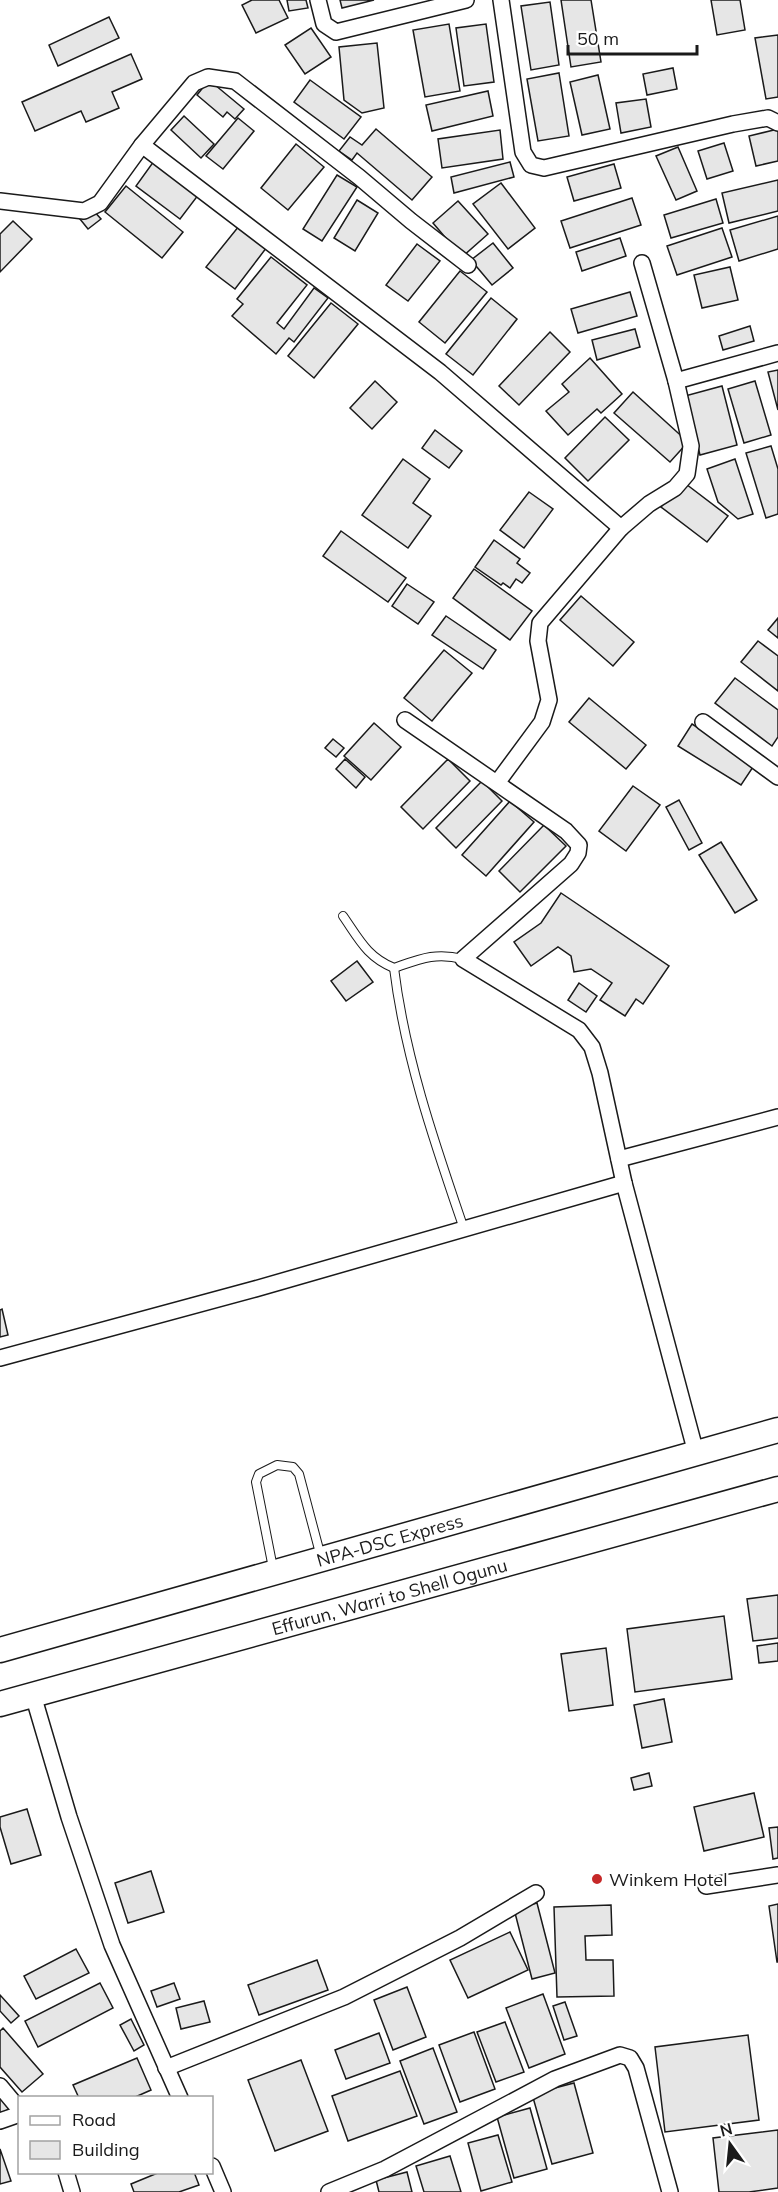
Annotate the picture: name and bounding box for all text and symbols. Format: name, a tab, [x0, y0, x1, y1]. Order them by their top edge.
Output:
scale bar	[568, 18, 697, 56]
text: 50 m	[577, 27, 619, 50]
street label: NPA-DSC Express	[314, 1508, 466, 1571]
street label: Effurun, Warri to Shell Ogunu	[269, 1553, 510, 1640]
place label: Winkem Hotel	[609, 1868, 727, 1891]
marker: Winkem Hotel	[590, 1872, 604, 1886]
legend	[18, 2096, 213, 2174]
text: Road	[72, 2108, 116, 2131]
north arrow	[700, 2114, 760, 2174]
text: N	[718, 2118, 735, 2141]
text: Building	[72, 2138, 140, 2161]

